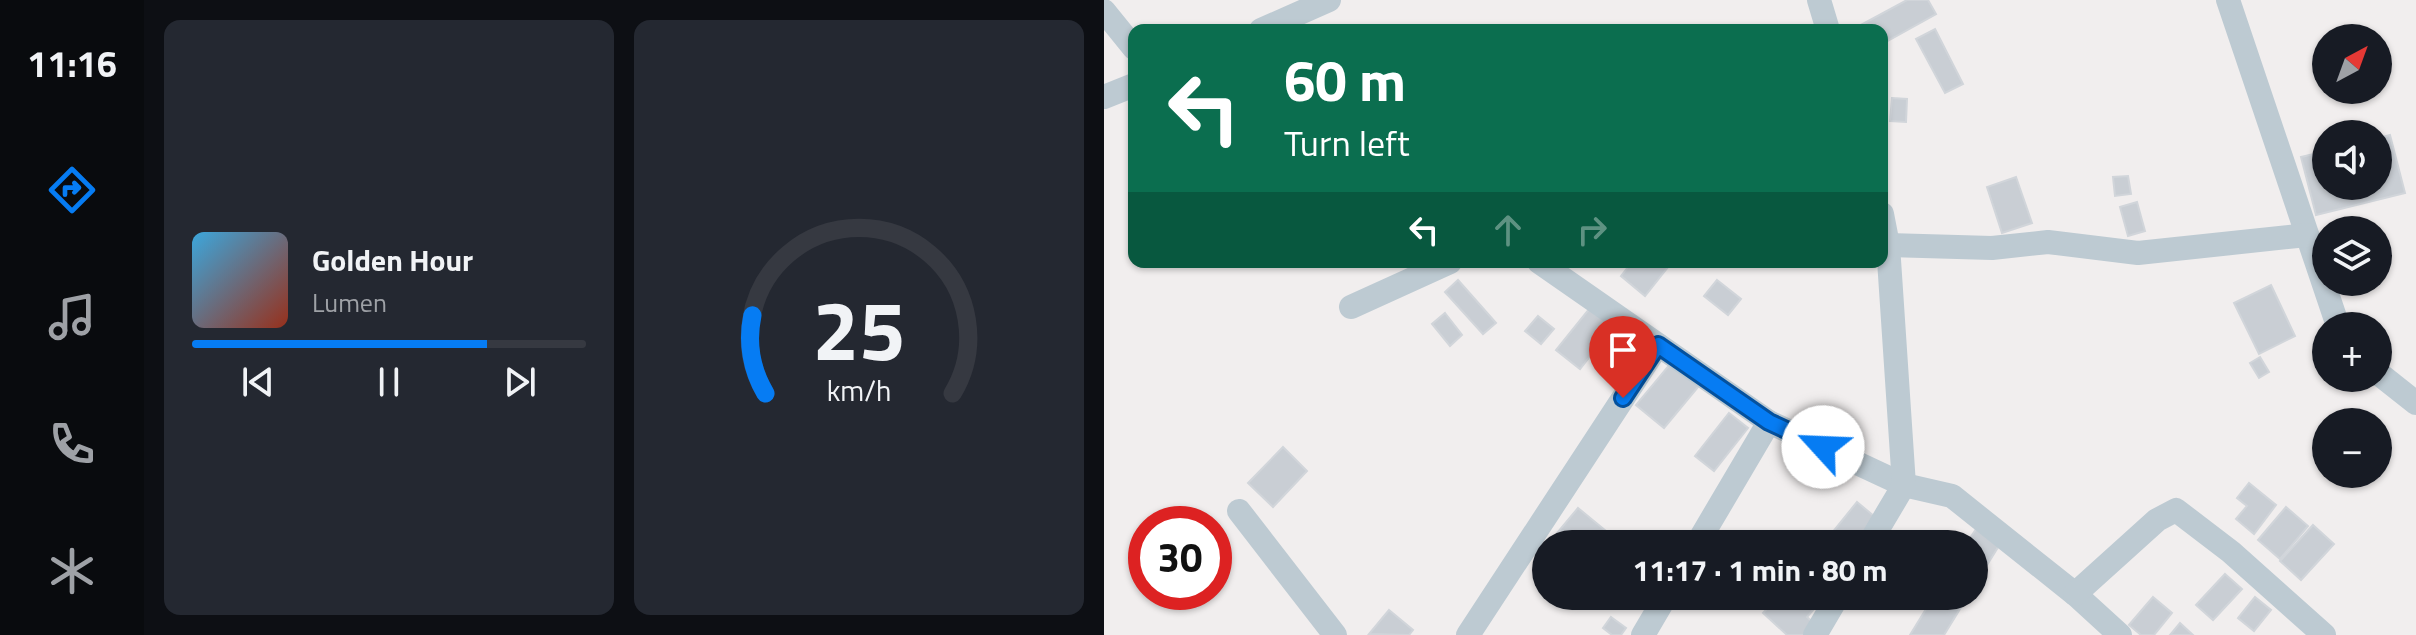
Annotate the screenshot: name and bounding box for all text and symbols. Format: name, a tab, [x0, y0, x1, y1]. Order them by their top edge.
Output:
north arrow	[2312, 24, 2392, 104]
map controls	[2312, 24, 2392, 488]
text: 11:16	[27, 36, 117, 91]
text: 60 m	[1284, 38, 1406, 123]
icon: left	[1152, 56, 1256, 160]
text: Turn left	[1284, 115, 1410, 170]
button: sound	[2312, 120, 2392, 200]
icon: directions	[44, 162, 100, 218]
icon: left	[1402, 208, 1446, 252]
icon: ahead	[1486, 208, 1530, 252]
icon: right	[1570, 208, 1614, 252]
button: layers	[2312, 216, 2392, 296]
text: Golden Hour	[312, 237, 473, 283]
text: 25	[812, 265, 906, 391]
text: Lumen	[312, 283, 387, 322]
icon: music	[44, 289, 100, 345]
button: +	[2312, 312, 2392, 392]
pin	[1589, 316, 1657, 398]
icon: arrive	[1601, 328, 1645, 372]
icon: previous	[236, 360, 280, 404]
icon: pause	[367, 360, 411, 404]
icon: next	[498, 360, 542, 404]
text: km/h	[827, 369, 891, 412]
position arrow	[1781, 405, 1865, 489]
button: −	[2312, 408, 2392, 488]
icon: phone	[44, 416, 100, 472]
speed limit sign: 30	[1128, 506, 1232, 610]
icon: climate	[44, 543, 100, 599]
text: 11:17 · 1 min · 80 m	[1633, 547, 1887, 593]

